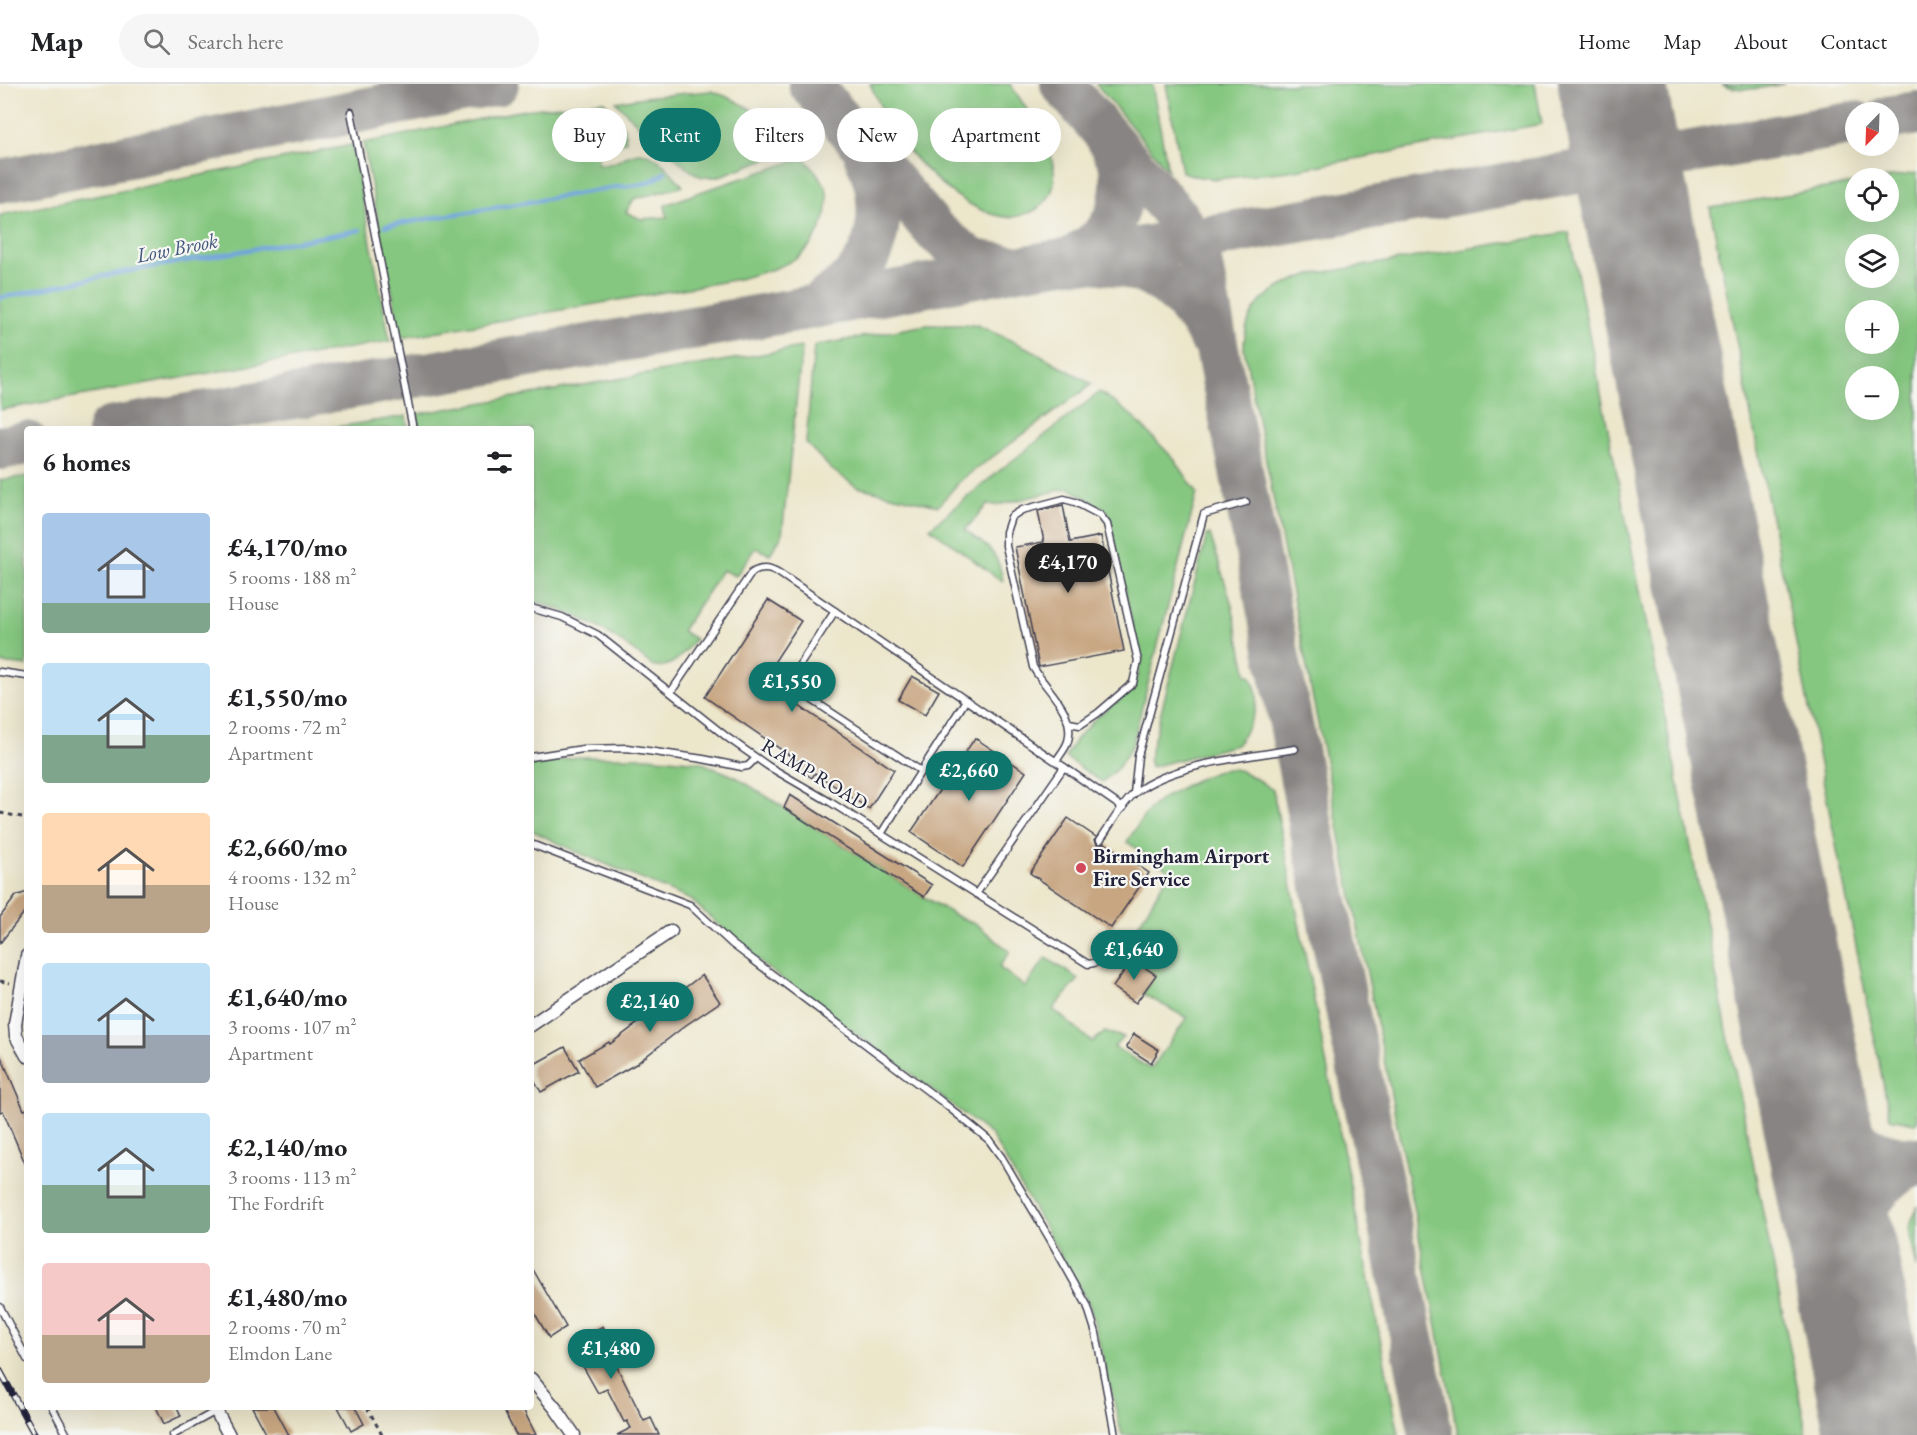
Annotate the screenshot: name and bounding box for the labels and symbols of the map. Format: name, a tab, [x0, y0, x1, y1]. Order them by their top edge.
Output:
north arrow	[1845, 102, 1899, 156]
water label: Low Brook	[133, 226, 220, 269]
pin: £4,170	[1019, 543, 1117, 594]
pin: £1,550	[743, 662, 841, 713]
street label: RAMP ROAD	[757, 732, 873, 816]
pin: £2,660	[920, 751, 1018, 802]
place label: Birmingham Airport Fire Service	[1093, 843, 1270, 892]
marker: Birmingham Airport Fire Service	[1074, 861, 1088, 875]
pin: £1,640	[1085, 930, 1183, 981]
pin: £2,140	[601, 982, 699, 1033]
pin: £1,480	[562, 1329, 660, 1380]

